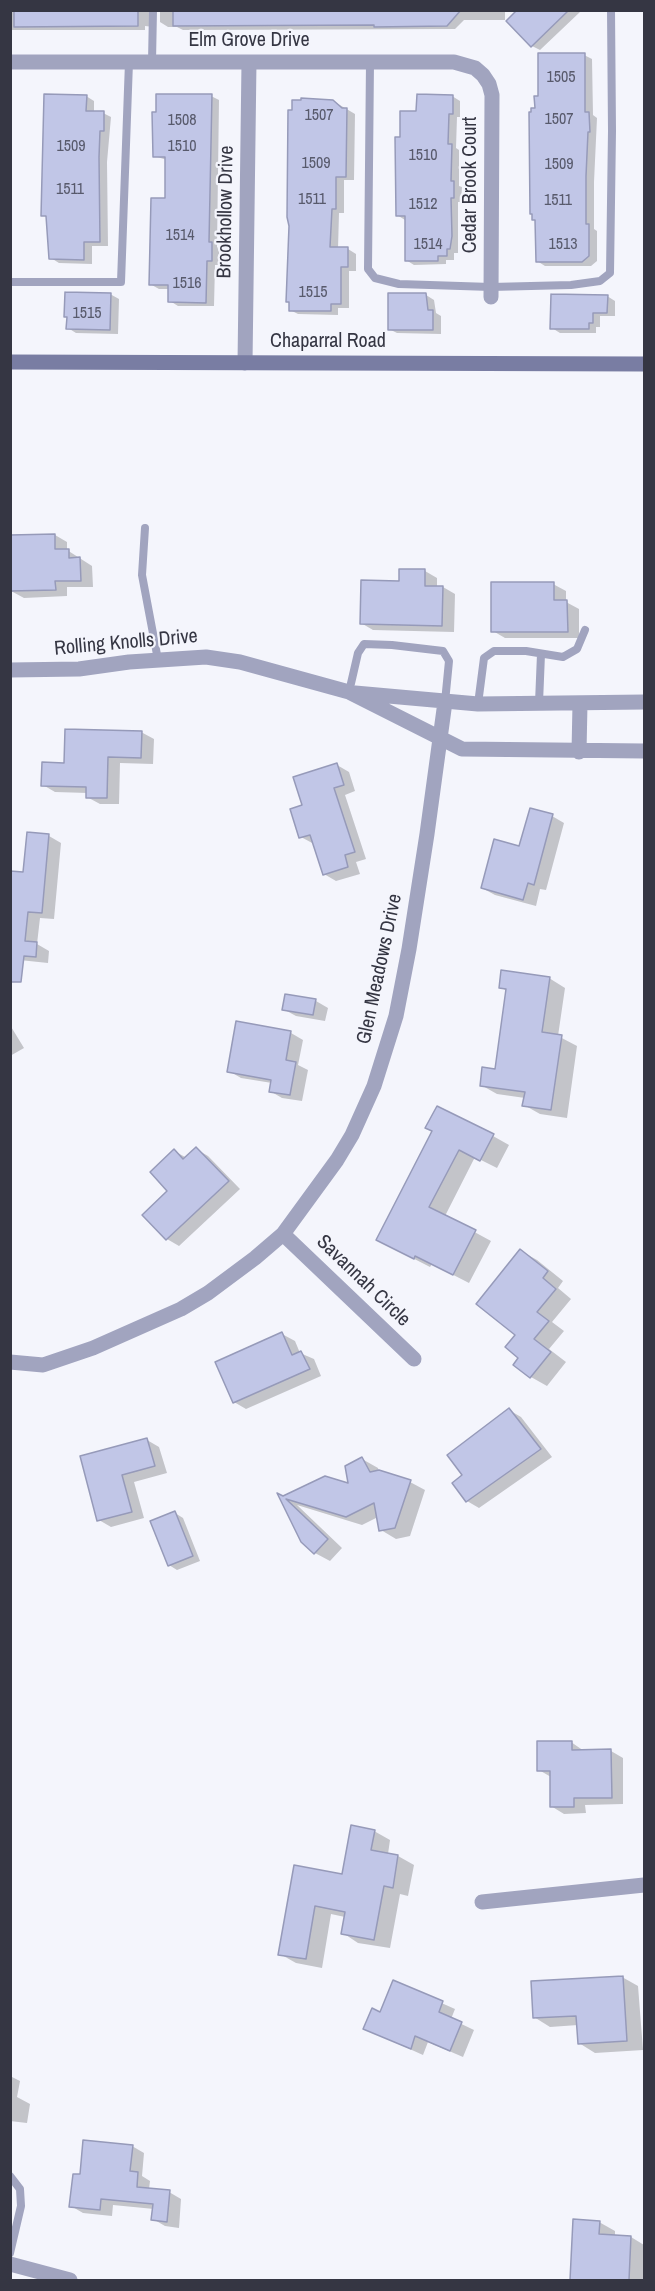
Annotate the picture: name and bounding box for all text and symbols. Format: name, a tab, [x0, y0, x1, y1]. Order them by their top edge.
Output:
street label: Elm Grove Drive	[188, 29, 310, 53]
house number: 1505	[546, 68, 576, 88]
house number: 1507	[304, 106, 334, 126]
house number: 1507	[544, 110, 574, 130]
house number: 1508	[167, 111, 197, 131]
street label: Cedar Brook Court	[459, 117, 483, 253]
house number: 1509	[56, 137, 86, 157]
house number: 1510	[167, 137, 197, 157]
street label: Brookhollow Drive	[213, 145, 239, 279]
house number: 1510	[408, 146, 438, 166]
house number: 1509	[301, 154, 331, 174]
house number: 1509	[544, 155, 574, 175]
house number: 1511	[56, 180, 84, 200]
house number: 1511	[298, 190, 326, 210]
house number: 1511	[544, 191, 572, 211]
house number: 1512	[408, 195, 438, 215]
house number: 1514	[165, 226, 195, 246]
house number: 1514	[413, 235, 443, 255]
house number: 1513	[548, 235, 578, 255]
house number: 1516	[172, 274, 202, 294]
house number: 1515	[298, 283, 328, 303]
house number: 1515	[72, 304, 102, 324]
street label: Chaparral Road	[270, 330, 386, 354]
street label: Rolling Knolls Drive	[53, 625, 199, 661]
street label: Glen Meadows Drive	[352, 892, 408, 1046]
street label: Savannah Circle	[311, 1230, 415, 1332]

